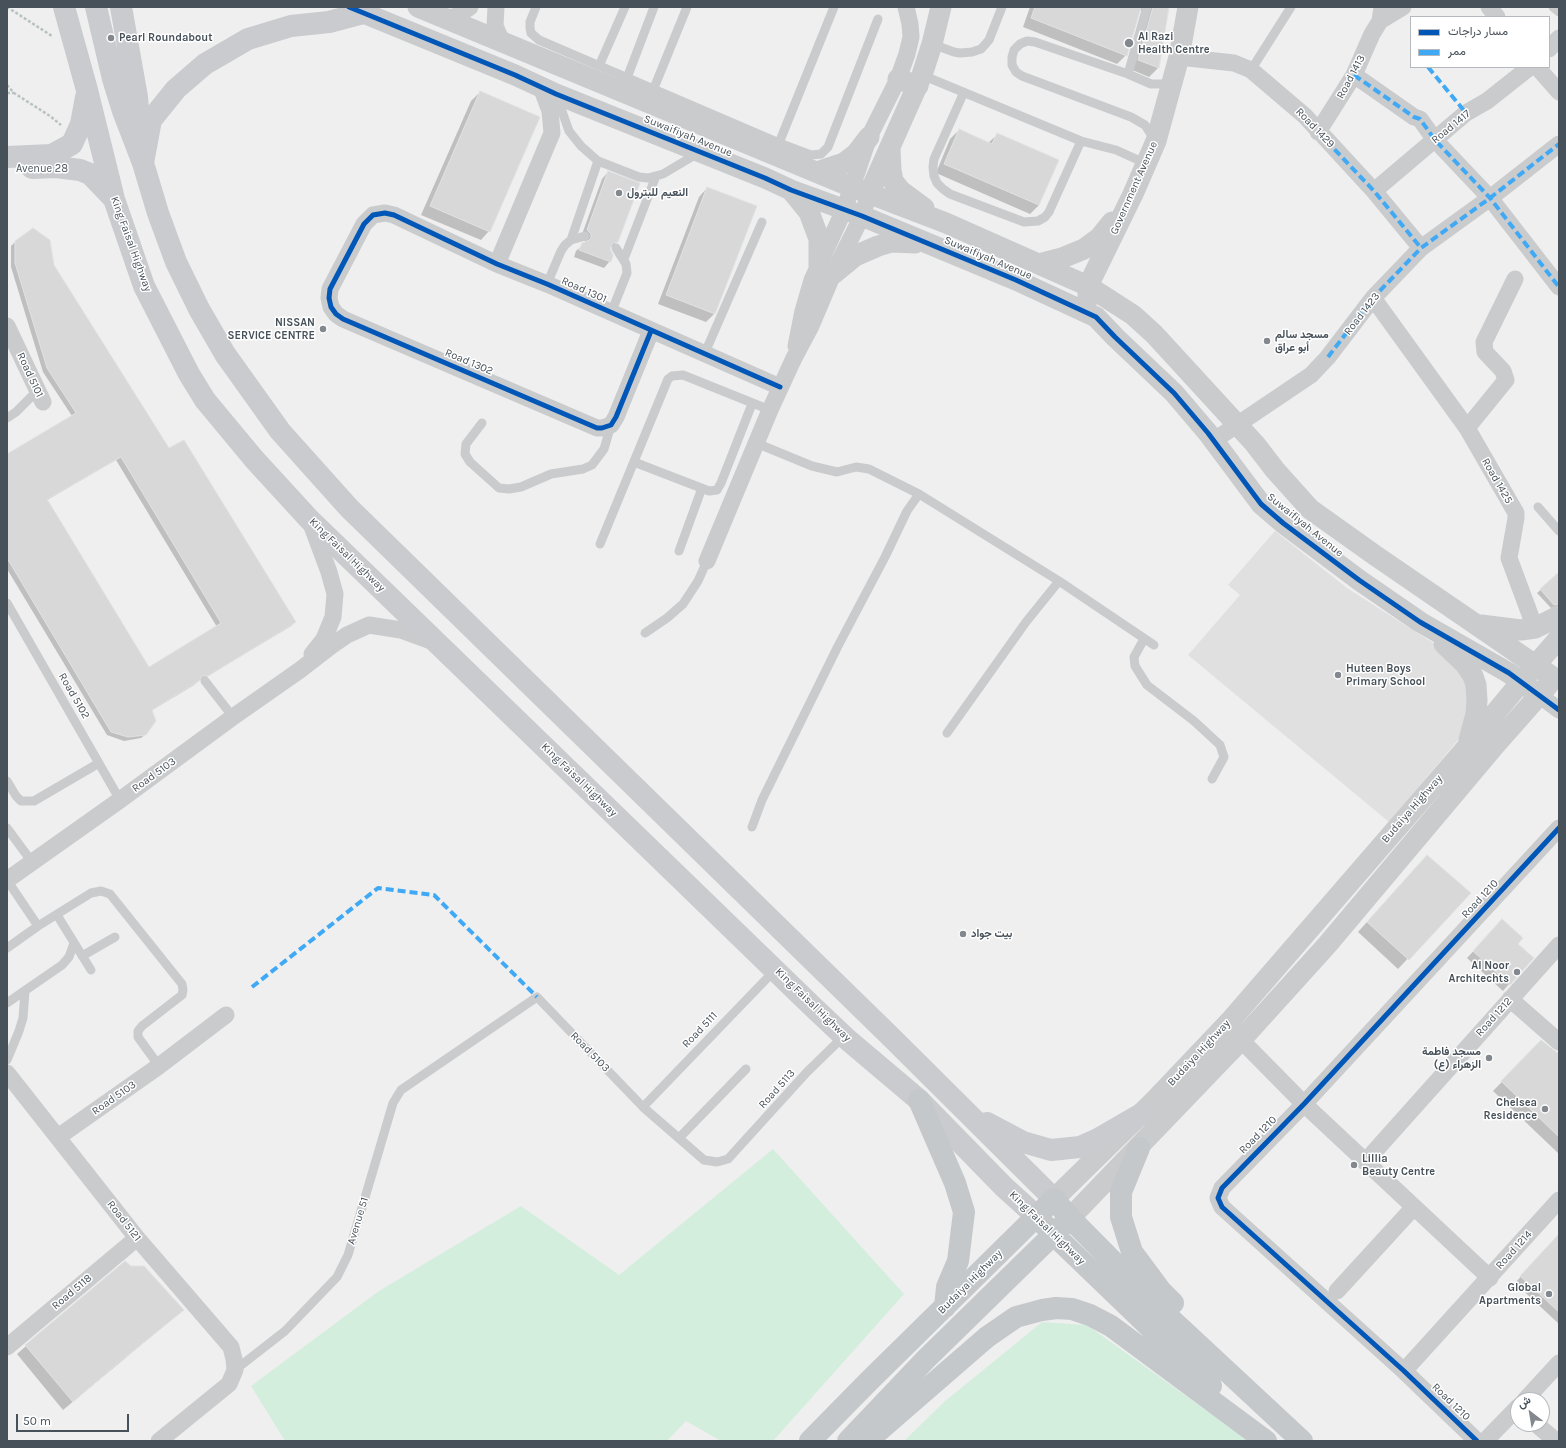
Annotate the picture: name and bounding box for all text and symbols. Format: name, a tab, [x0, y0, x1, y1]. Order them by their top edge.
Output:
legend	[1410, 16, 1550, 68]
text: مسار دراجات	[1448, 24, 1508, 38]
place label: Al Razi Health Centre	[1138, 30, 1209, 56]
place label: Pearl Roundabout	[119, 31, 213, 45]
marker: Pearl Roundabout	[106, 33, 116, 43]
marker: Al Razi Health Centre	[1123, 37, 1135, 49]
text: ممر	[1448, 44, 1466, 58]
street label: Road 1413	[1334, 53, 1368, 101]
street label: Road 1429	[1293, 105, 1337, 151]
street label: Road 1417	[1429, 107, 1473, 147]
street label: Suwaifiyah Avenue	[642, 112, 734, 160]
street label: Government Avenue	[1108, 139, 1160, 237]
street label: Avenue 28	[16, 162, 68, 176]
place label: النعيم للبترول	[627, 186, 688, 200]
marker: النعيم للبترول	[614, 188, 624, 198]
street label: King Faisal Highway	[108, 195, 154, 293]
street label: Suwaifiyah Avenue	[942, 234, 1034, 282]
street label: Road 1301	[559, 274, 609, 306]
street label: Road 1423	[1341, 290, 1383, 338]
place label: NISSAN SERVICE CENTRE	[228, 316, 315, 342]
marker: NISSAN SERVICE CENTRE	[318, 324, 328, 334]
place label: مسجد سالم أبو عراق	[1275, 328, 1329, 354]
marker: مسجد سالم أبو عراق	[1262, 336, 1272, 346]
street label: Road 1302	[443, 346, 495, 378]
street label: Road 5101	[14, 350, 46, 400]
street label: Road 1425	[1479, 456, 1515, 506]
street label: Suwaifiyah Avenue	[1264, 490, 1346, 560]
street label: King Faisal Highway	[306, 515, 388, 595]
place label: Huteen Boys Primary School	[1346, 662, 1425, 688]
marker: Huteen Boys Primary School	[1333, 670, 1343, 680]
street label: Road 5102	[56, 671, 92, 721]
street label: King Faisal Highway	[538, 740, 620, 820]
street label: Road 5103	[130, 755, 178, 795]
street label: Budaiya Highway	[1379, 772, 1445, 846]
street label: Road 1210	[1459, 877, 1501, 921]
place label: بيت جواد	[971, 927, 1012, 941]
marker: بيت جواد	[958, 929, 968, 939]
place label: Al Noor Architechts	[1449, 959, 1509, 985]
street label: King Faisal Highway	[772, 965, 854, 1045]
marker: Al Noor Architechts	[1512, 967, 1522, 977]
street label: Road 1212	[1473, 995, 1515, 1039]
street label: Road 5111	[680, 1009, 720, 1051]
street label: Budaiya Highway	[1165, 1017, 1233, 1089]
street label: Road 5103	[568, 1029, 612, 1075]
place label: مسجد فاطمة الزهراء (ع)	[1422, 1045, 1481, 1071]
marker: مسجد فاطمة الزهراء (ع)	[1484, 1053, 1494, 1063]
street label: Road 5113	[756, 1067, 798, 1111]
street label: Road 5103	[89, 1078, 139, 1118]
place label: Chelsea Residence	[1484, 1096, 1537, 1122]
marker: Chelsea Residence	[1540, 1104, 1550, 1114]
street label: Road 1210	[1236, 1113, 1280, 1157]
place label: Lillia Beauty Centre	[1362, 1152, 1435, 1178]
marker: Lillia Beauty Centre	[1349, 1160, 1359, 1170]
street label: King Faisal Highway	[1006, 1188, 1088, 1268]
street label: Avenue 51	[345, 1196, 371, 1246]
street label: Road 5121	[104, 1198, 144, 1244]
street label: Road 1214	[1493, 1228, 1535, 1272]
street label: Budaiya Highway	[935, 1247, 1005, 1317]
street label: Road 5118	[49, 1271, 95, 1313]
place label: Global Apartments	[1479, 1281, 1541, 1307]
marker: Global Apartments	[1544, 1289, 1554, 1299]
street label: Road 1210	[1429, 1381, 1473, 1423]
north arrow	[1510, 1392, 1550, 1432]
text: ش	[1515, 1393, 1533, 1411]
scale bar	[18, 1406, 131, 1432]
text: 50 m	[23, 1414, 51, 1428]

